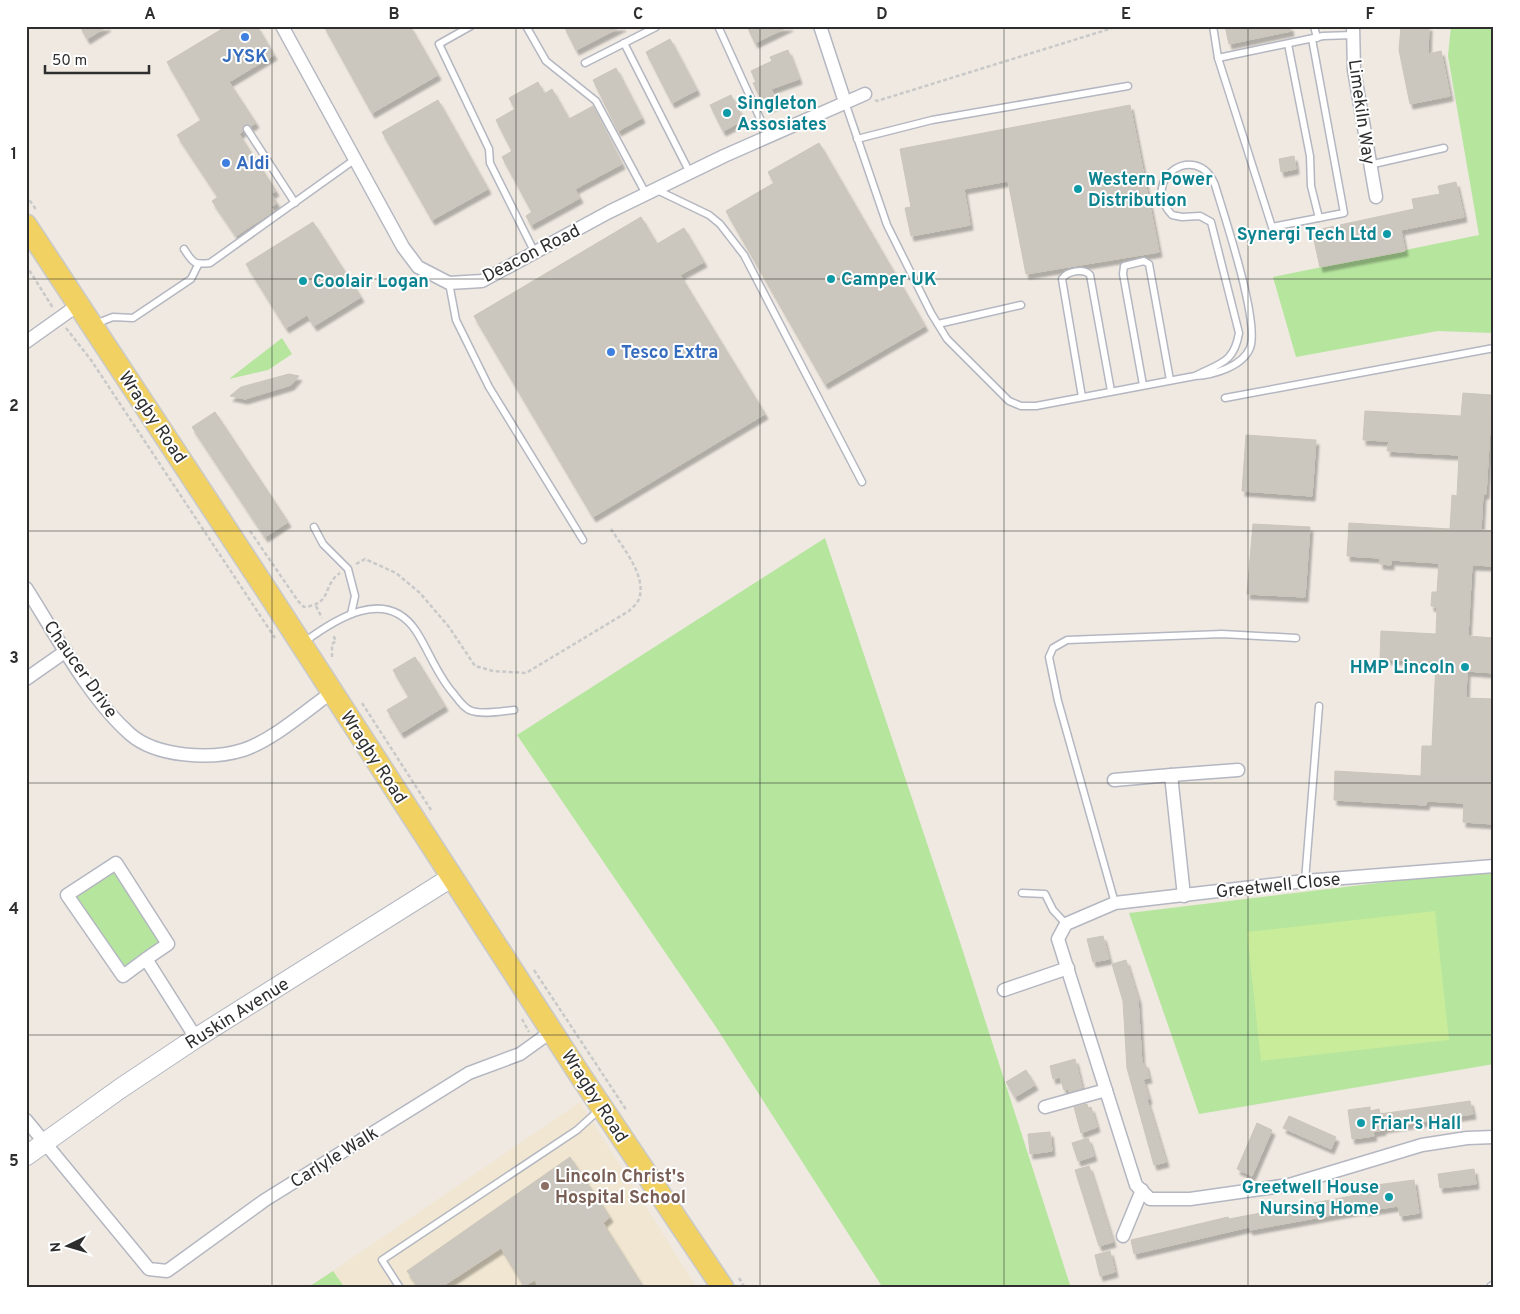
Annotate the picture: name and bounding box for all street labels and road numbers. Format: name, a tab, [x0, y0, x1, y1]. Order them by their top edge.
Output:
street label: Limekiln Way	[1342, 58, 1379, 166]
street label: Deacon Road	[479, 220, 584, 289]
street label: Wragby Road	[113, 367, 191, 468]
street label: Chaucer Drive	[38, 616, 122, 723]
street label: Wragby Road	[334, 707, 411, 809]
street label: Greetwell Close	[1215, 869, 1342, 904]
street label: Ruskin Avenue	[182, 973, 294, 1055]
street label: Wragby Road	[555, 1046, 632, 1148]
street label: Carlyle Walk	[287, 1122, 383, 1194]

